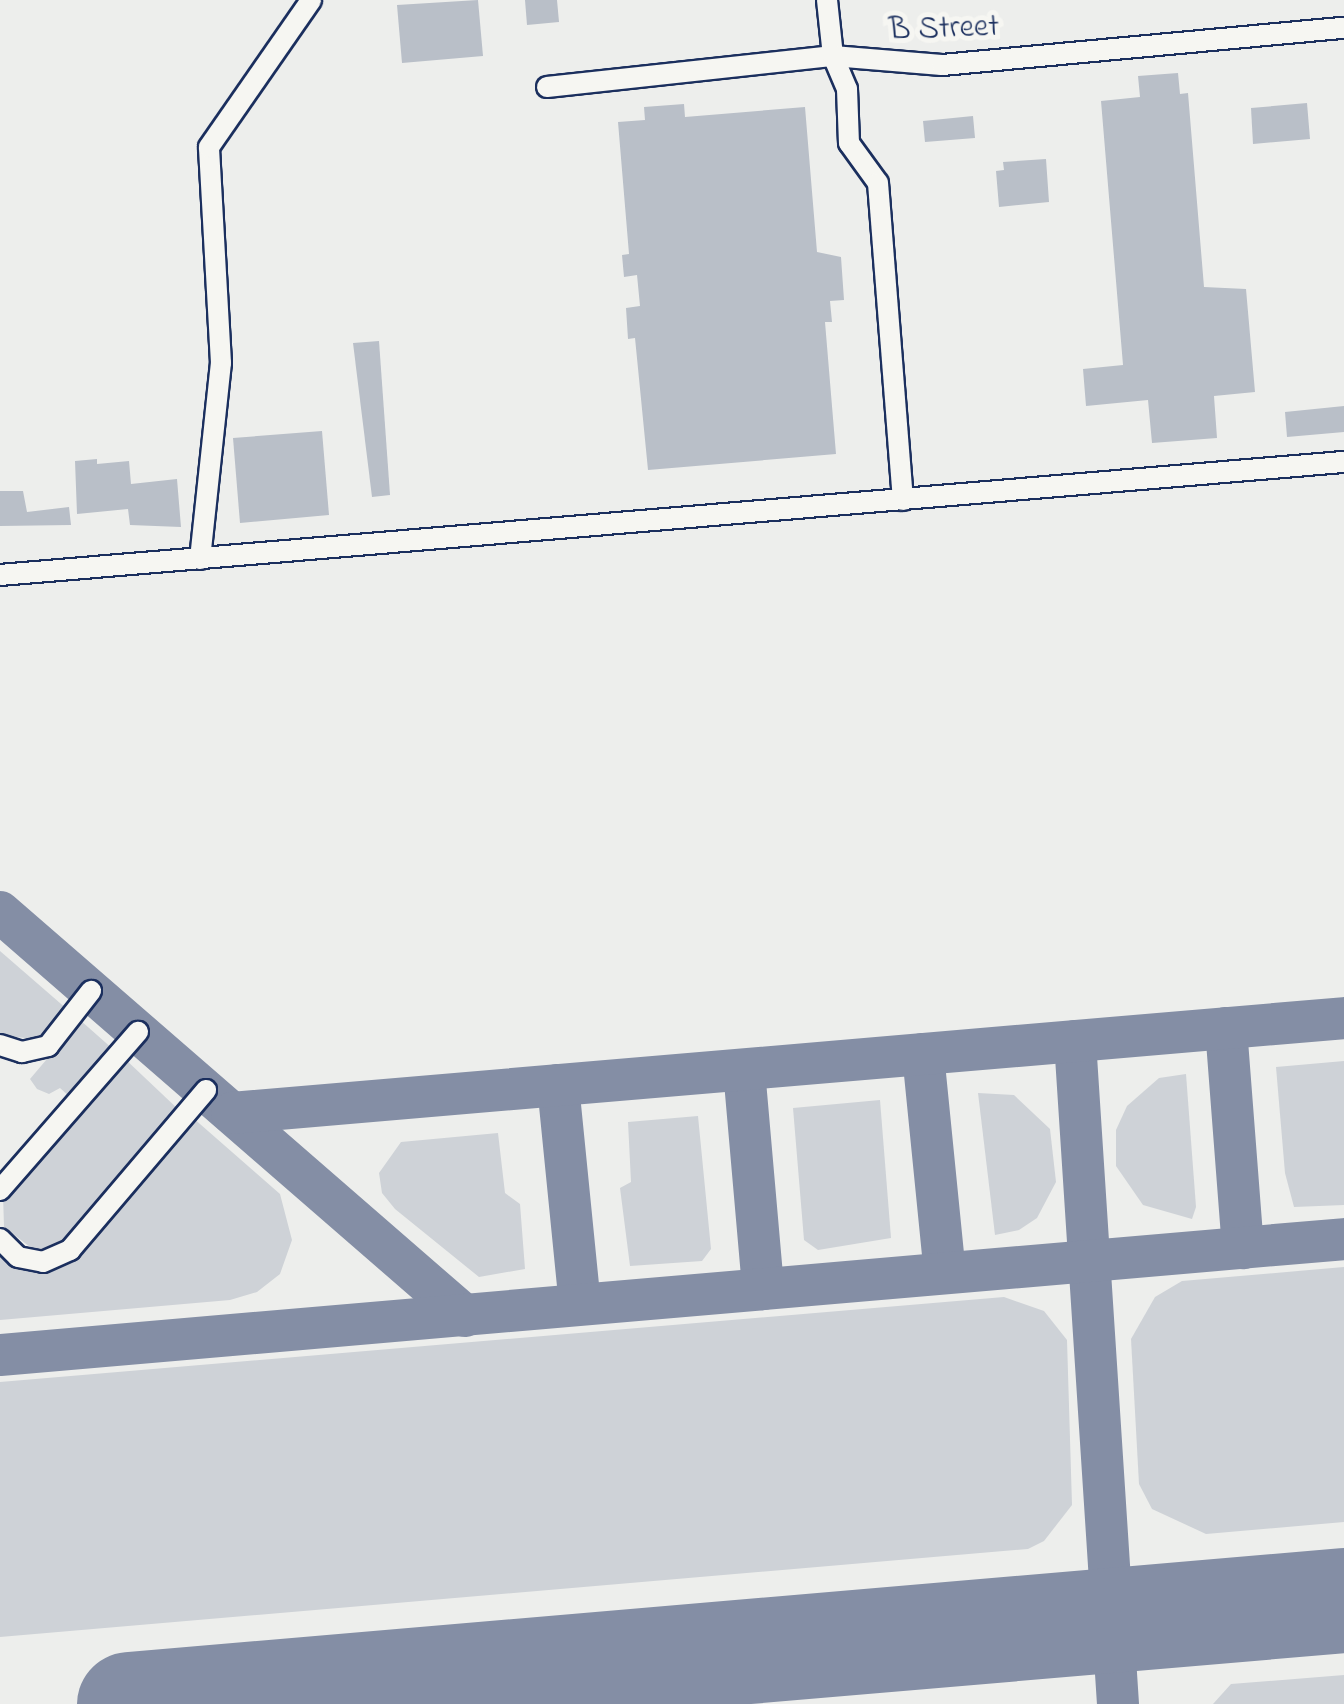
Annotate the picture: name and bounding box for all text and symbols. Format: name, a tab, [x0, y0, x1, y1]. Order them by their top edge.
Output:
street label: B Street	[888, 9, 1000, 51]

